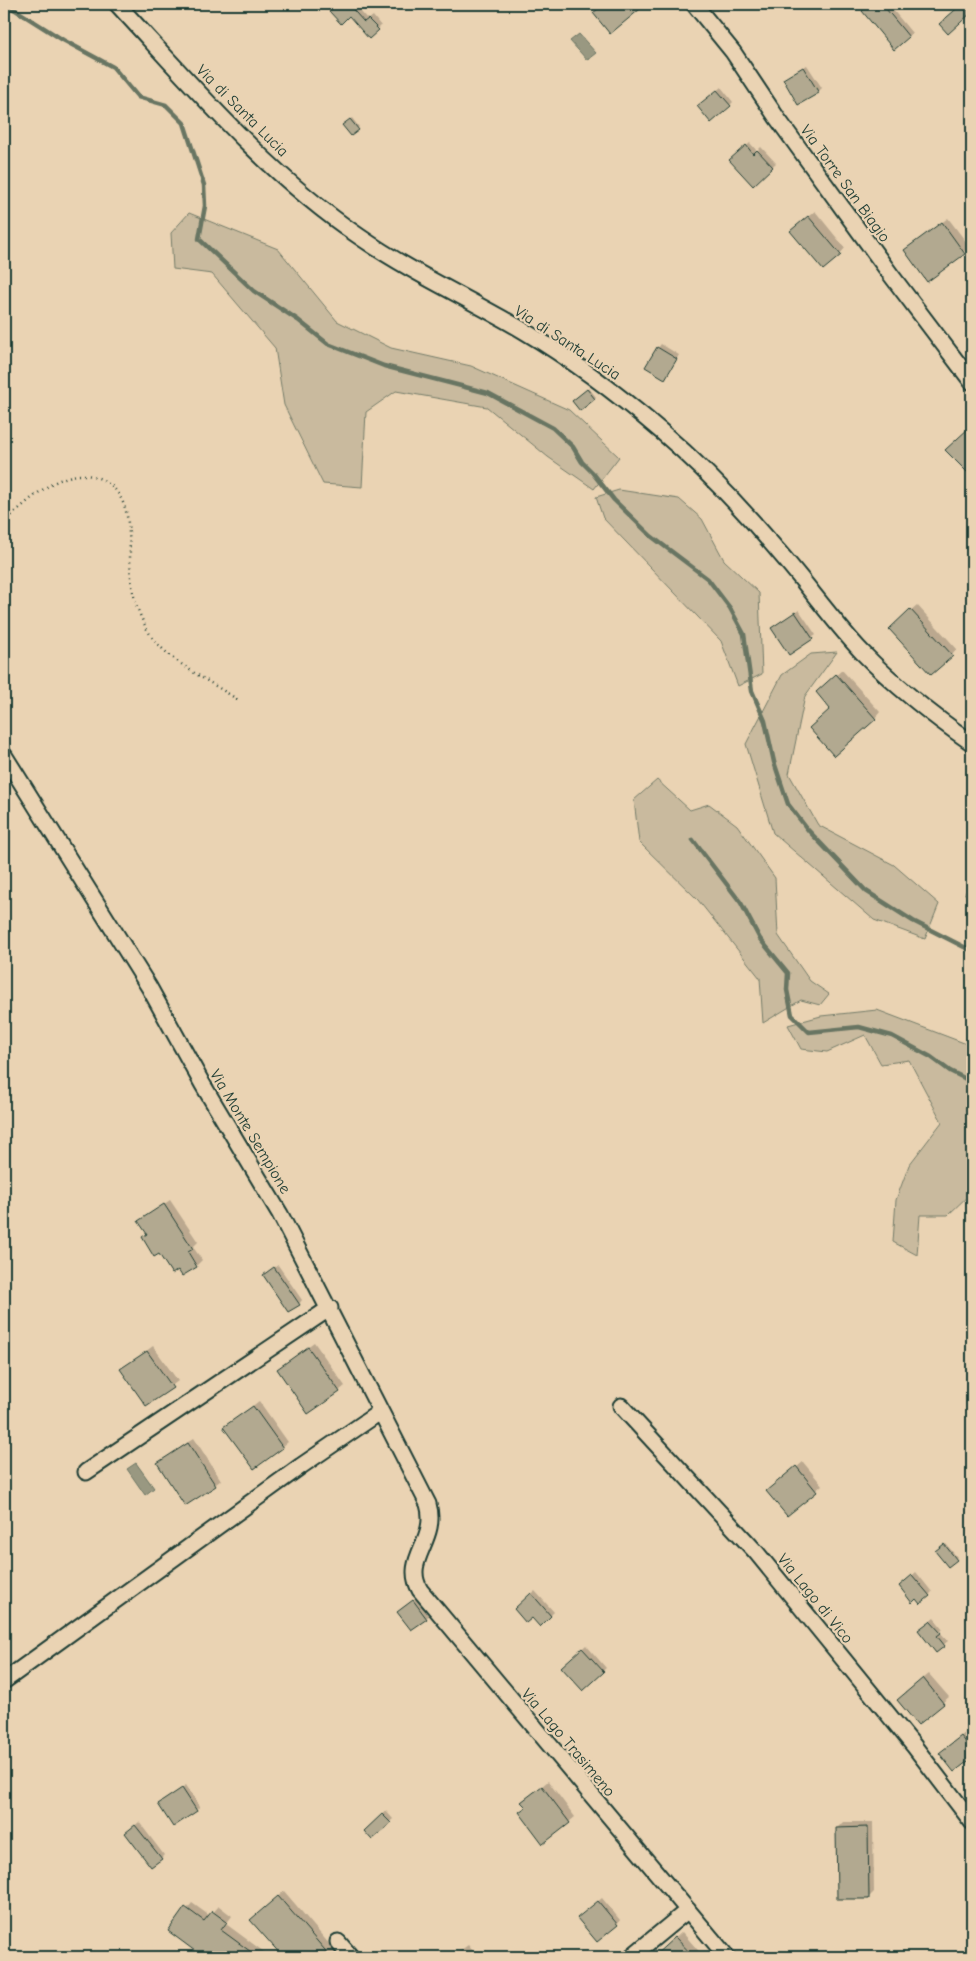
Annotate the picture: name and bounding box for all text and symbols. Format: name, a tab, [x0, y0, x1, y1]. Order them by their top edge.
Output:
street label: Via di Santa Lucia	[193, 61, 292, 160]
street label: Via Torre San Biagio	[797, 121, 894, 246]
street label: Via di Santa Lucia	[511, 302, 624, 384]
street label: Via Monte Sempione	[206, 1066, 294, 1197]
street label: Via Lago di Vico	[774, 1550, 857, 1647]
street label: Via Lago Trasimeno	[518, 1685, 619, 1800]

